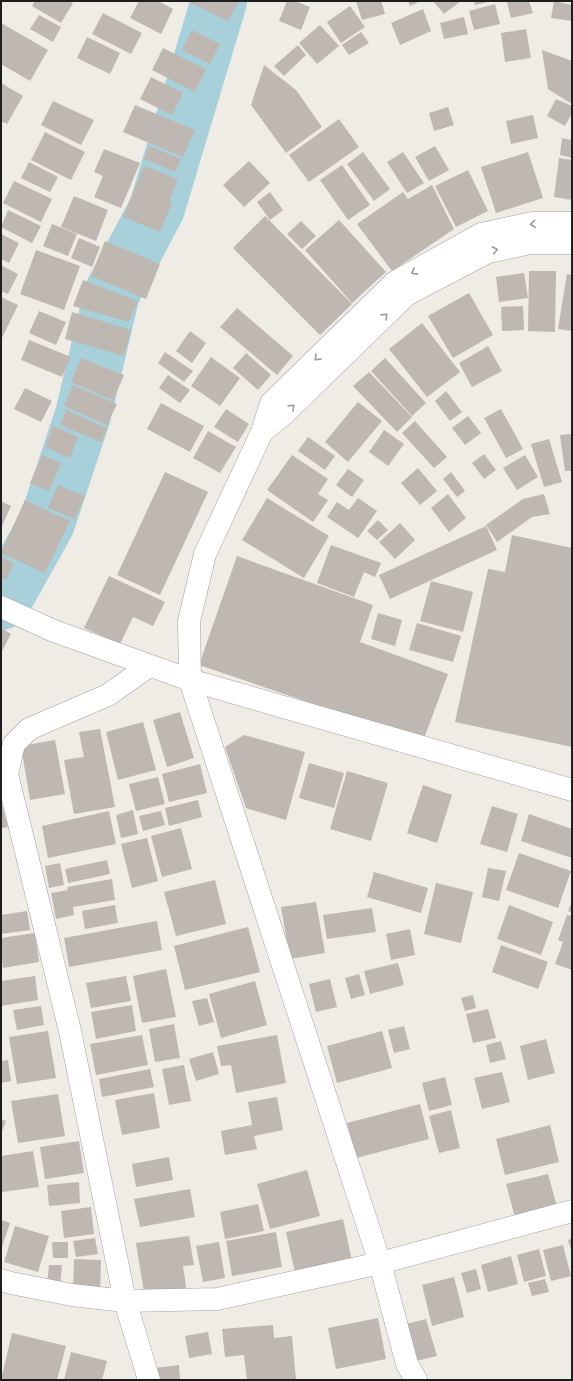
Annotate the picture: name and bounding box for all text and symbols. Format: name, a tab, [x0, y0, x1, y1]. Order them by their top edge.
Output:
one-way arrow	[530, 219, 536, 228]
one-way arrow	[492, 247, 498, 255]
one-way arrow	[411, 267, 418, 274]
one-way arrow	[380, 313, 388, 321]
one-way arrow	[314, 353, 322, 361]
one-way arrow	[287, 404, 295, 412]

